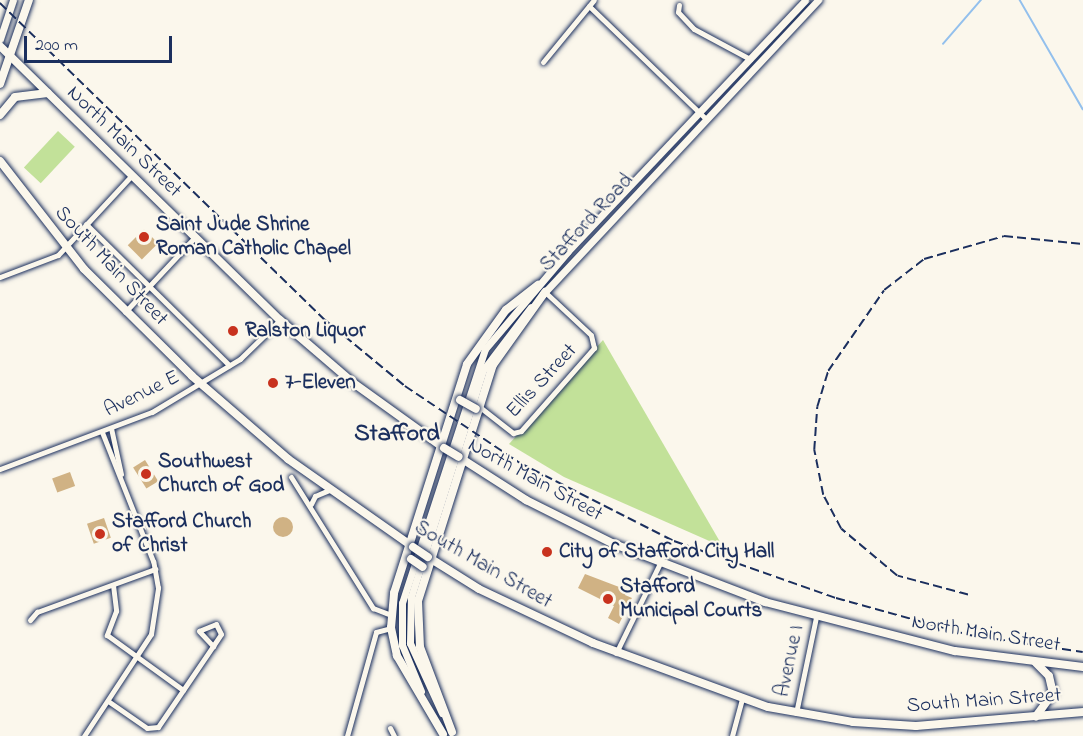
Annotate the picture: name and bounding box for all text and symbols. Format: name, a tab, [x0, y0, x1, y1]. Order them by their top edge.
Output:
scale bar	[27, 24, 176, 62]
text: 200 m	[35, 33, 78, 59]
street label: North Main Street	[61, 81, 187, 203]
street label: Stafford Road	[535, 168, 639, 278]
street label: South Main Street	[49, 201, 173, 331]
place label: Saint Jude Shrine Roman Catholic Chapel	[156, 212, 351, 262]
marker: Saint Jude Shrine Roman Catholic Chapel	[137, 230, 151, 244]
place label: Ralston Liquor	[245, 318, 365, 344]
marker: Ralston Liquor	[226, 324, 240, 338]
street label: Ellis Street	[501, 339, 583, 423]
street label: Avenue E	[100, 365, 184, 423]
place label: 7-Eleven	[285, 370, 356, 396]
marker: 7-Eleven	[266, 376, 280, 390]
district label: Stafford	[354, 421, 440, 449]
street label: North Main Street	[463, 433, 607, 527]
place label: Southwest Church of God	[158, 449, 284, 499]
marker: Southwest Church of God	[139, 467, 153, 481]
place label: Stafford Church of Christ	[112, 509, 251, 559]
street label: South Main Street	[410, 515, 556, 615]
marker: Stafford Church of Christ	[93, 527, 107, 541]
place label: City of Stafford City Hall	[559, 539, 774, 565]
marker: City of Stafford City Hall	[540, 545, 554, 559]
place label: Stafford Municipal Courts	[620, 574, 762, 624]
marker: Stafford Municipal Courts	[601, 592, 615, 606]
street label: North Main Street	[910, 610, 1062, 658]
street label: Avenue I	[770, 623, 810, 699]
street label: South Main Street	[906, 683, 1062, 719]

